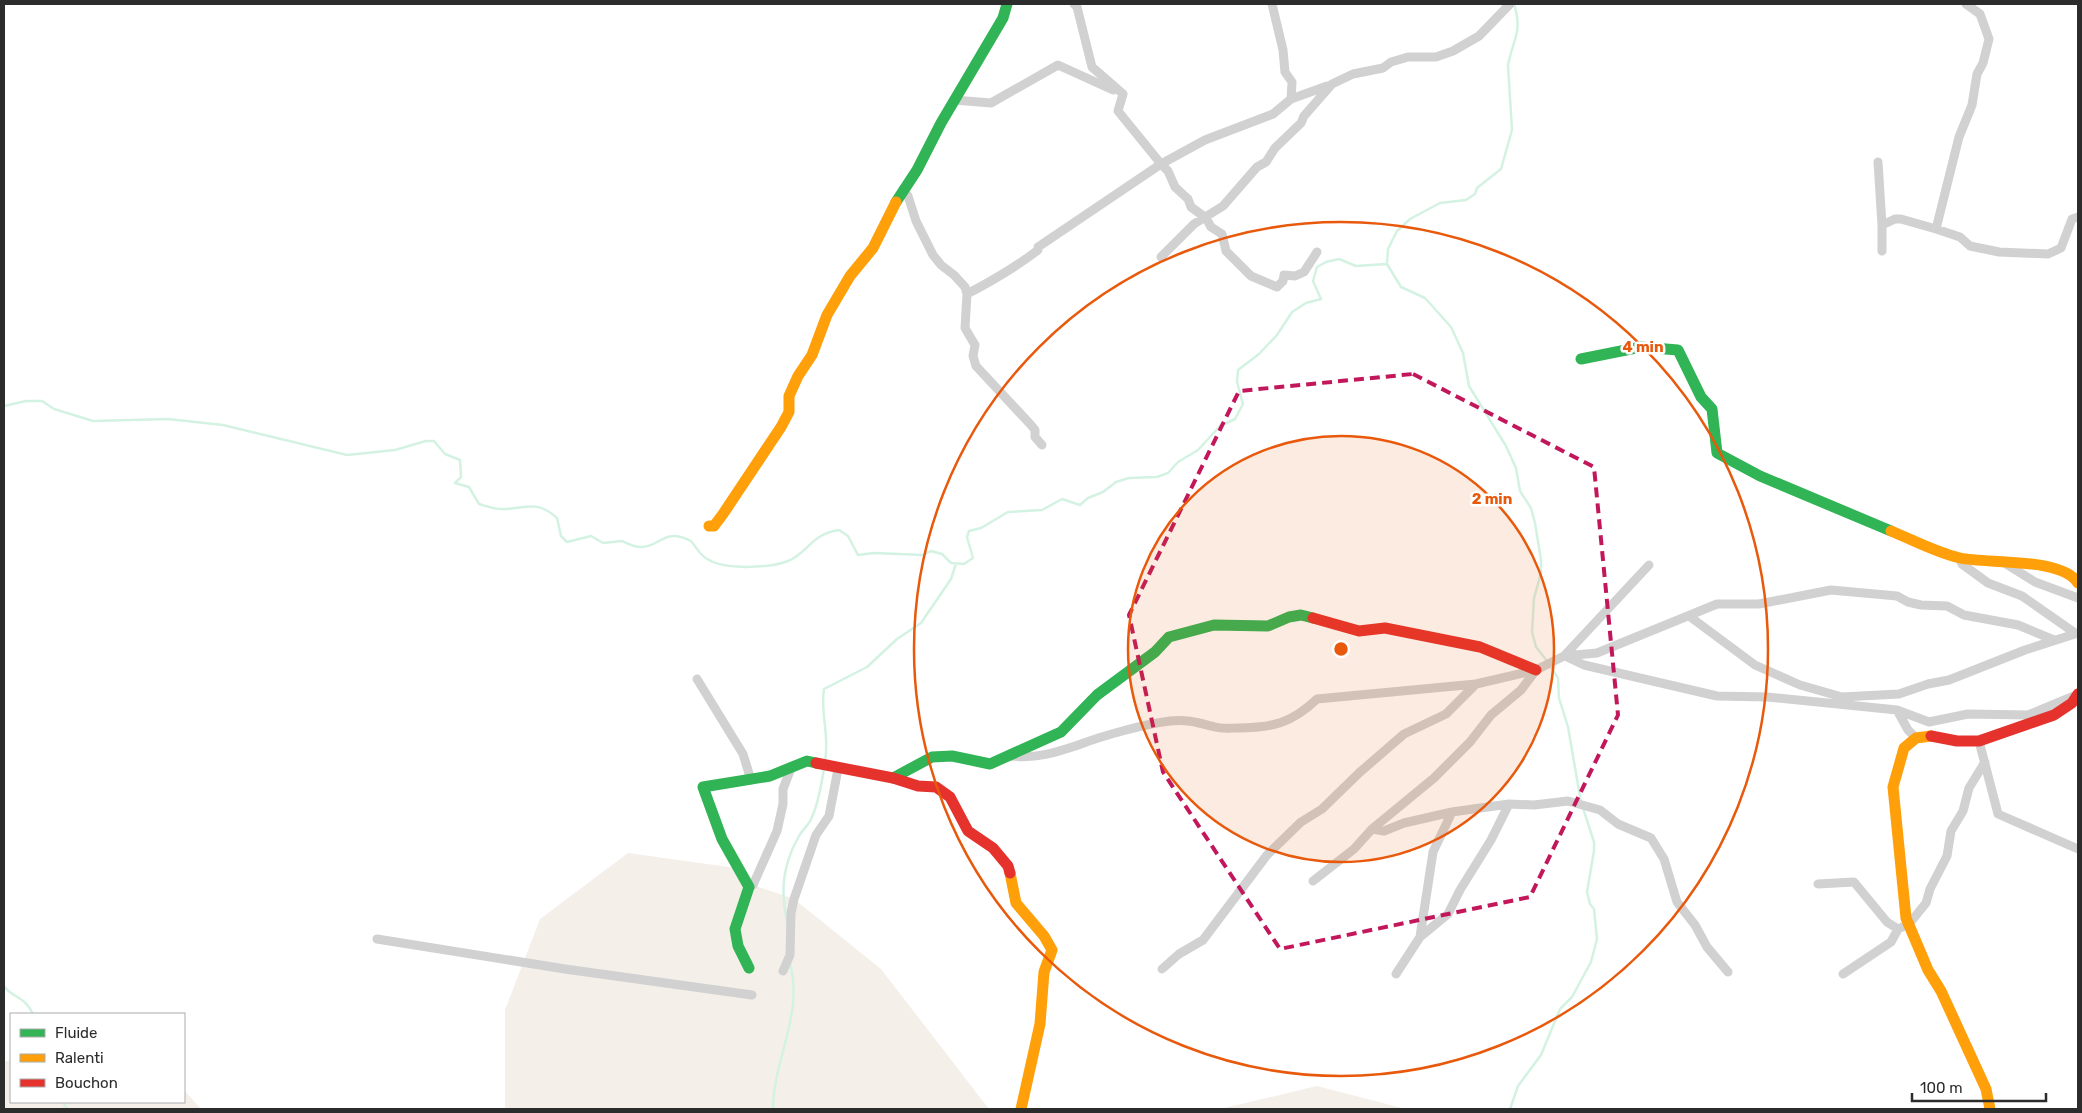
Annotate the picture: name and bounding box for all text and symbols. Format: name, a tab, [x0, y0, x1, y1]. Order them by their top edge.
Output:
text: 4 min	[1622, 338, 1664, 356]
text: 2 min	[1472, 490, 1512, 508]
centre of rings	[1332, 640, 1350, 658]
legend	[10, 1013, 185, 1103]
text: Fluide	[55, 1024, 97, 1042]
text: Ralenti	[55, 1049, 104, 1067]
scale bar	[1912, 1070, 2046, 1102]
text: Bouchon	[55, 1074, 118, 1092]
text: 100 m	[1920, 1079, 1962, 1097]

